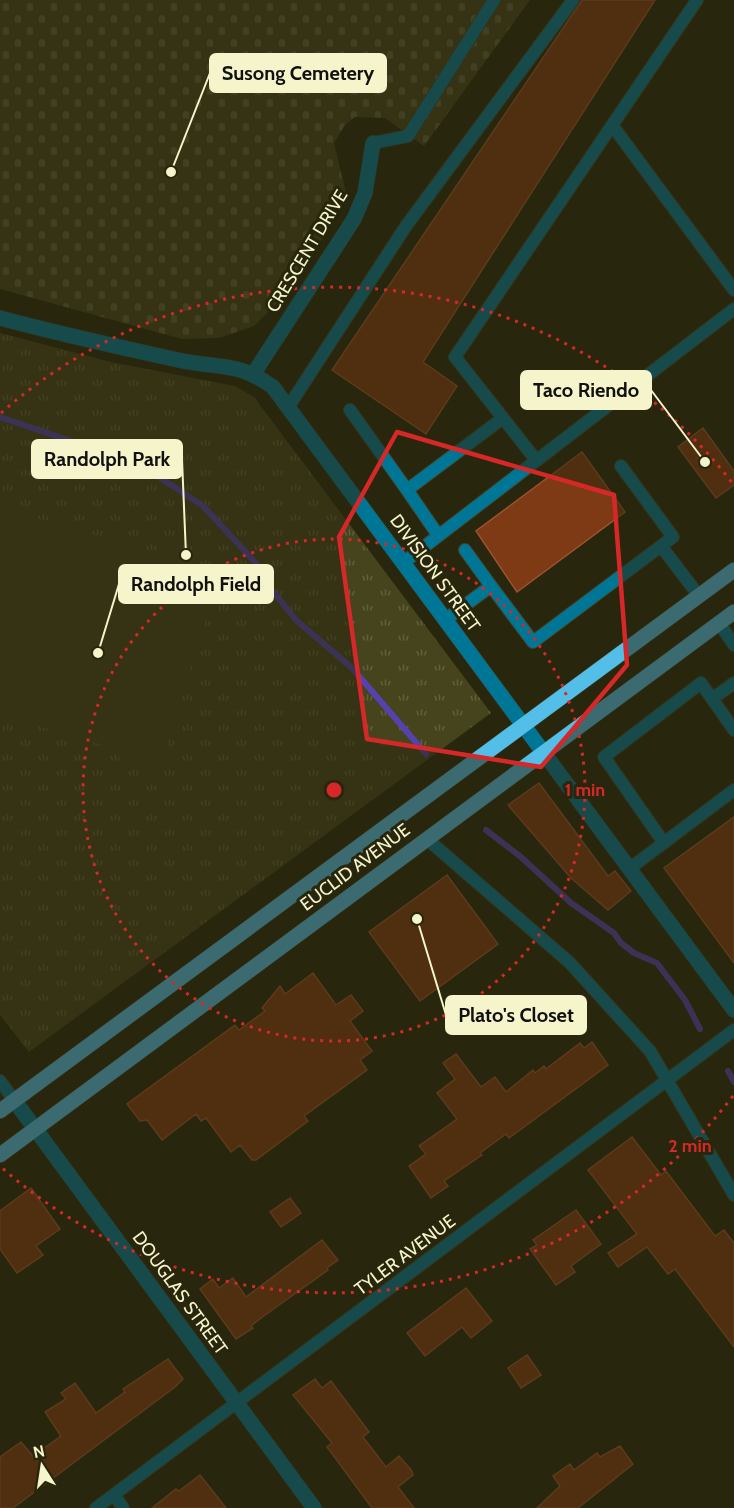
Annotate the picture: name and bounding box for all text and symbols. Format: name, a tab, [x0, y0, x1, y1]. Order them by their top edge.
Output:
callout: Susong Cemetery	[210, 54, 386, 92]
text: Susong Cemetery	[222, 61, 374, 85]
street label: CRESCENT DRIVE	[262, 186, 352, 316]
callout: Taco Riendo	[521, 371, 651, 409]
text: Taco Riendo	[533, 378, 639, 402]
callout: Randolph Park	[32, 440, 182, 478]
text: Randolph Park	[44, 447, 170, 471]
street label: DIVISION STREET	[385, 510, 485, 636]
callout: Randolph Field	[119, 565, 273, 603]
text: Randolph Field	[131, 572, 261, 596]
text: 1 min	[565, 779, 605, 801]
centre of rings	[324, 780, 344, 800]
street label: EUCLID AVENUE	[296, 819, 414, 915]
callout: Plato's Closet	[446, 996, 586, 1034]
text: Plato's Closet	[458, 1003, 574, 1027]
text: 2 min	[668, 1135, 712, 1157]
street label: TYLER AVENUE	[350, 1210, 460, 1300]
street label: DOUGLAS STREET	[128, 1227, 232, 1359]
north arrow	[12, 1436, 72, 1496]
text: N	[31, 1441, 46, 1462]

